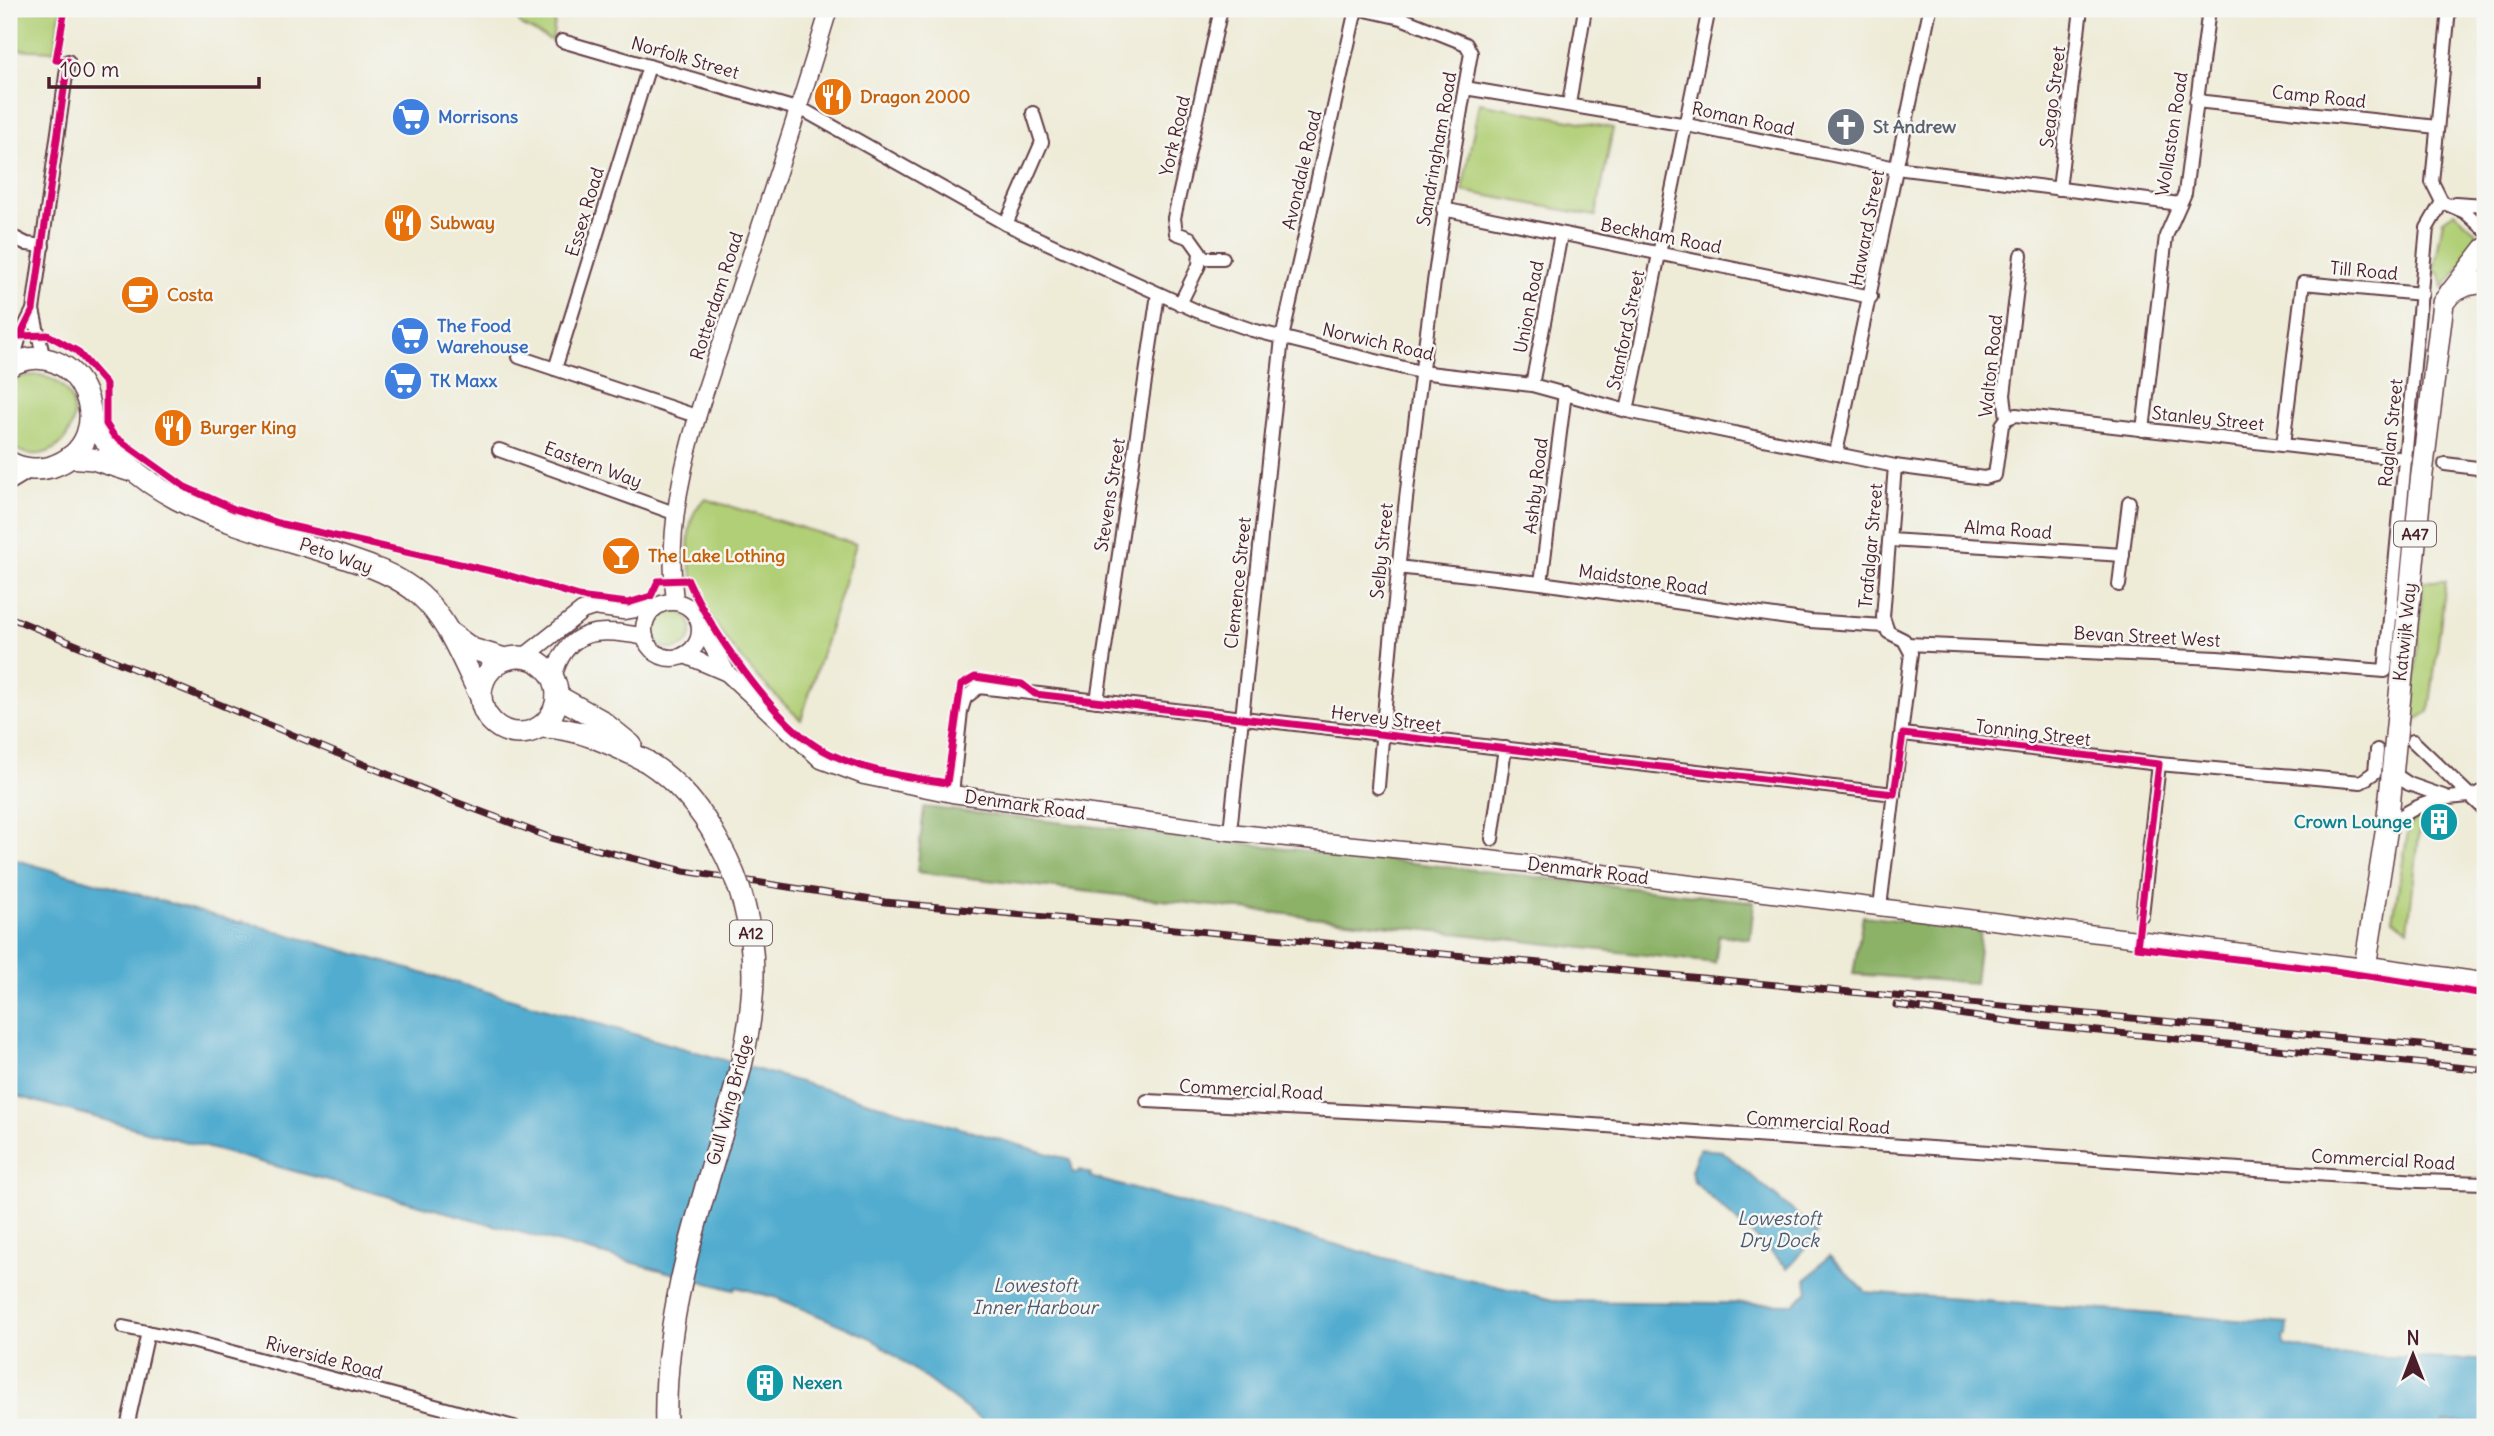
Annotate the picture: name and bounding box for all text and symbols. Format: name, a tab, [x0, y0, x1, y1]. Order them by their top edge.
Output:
street label: Norfolk Street	[629, 31, 742, 84]
street label: Seago Street	[2035, 45, 2070, 149]
scale bar	[49, 46, 259, 90]
text: 100 m	[60, 56, 119, 83]
street label: Sandringham Road	[1412, 70, 1461, 228]
street label: Wollaston Road	[2150, 70, 2193, 198]
restaurant icon: Dragon 2000	[812, 76, 854, 118]
street label: Camp Road	[2271, 80, 2368, 113]
place label: Dragon 2000	[860, 85, 971, 108]
street label: York Road	[1154, 93, 1195, 178]
supermarket icon: Morrisons	[390, 96, 432, 138]
street label: Roman Road	[1690, 96, 1797, 141]
place label: Morrisons	[438, 105, 518, 128]
church icon: St Andrew	[1825, 106, 1867, 148]
street label: Avondale Road	[1277, 108, 1327, 232]
place label: St Andrew	[1873, 115, 1957, 138]
street label: Essex Road	[560, 164, 609, 259]
street label: Haward Street	[1844, 168, 1889, 288]
restaurant icon: Subway	[382, 202, 424, 244]
place label: Subway	[430, 211, 495, 234]
street label: Beckham Road	[1599, 213, 1724, 259]
street label: Rotterdam Road	[685, 229, 748, 363]
street label: Till Road	[2329, 256, 2399, 285]
street label: Union Road	[1508, 258, 1549, 355]
street label: Stanford Street	[1602, 268, 1649, 392]
cafe icon: Costa	[119, 274, 161, 316]
place label: Costa	[167, 283, 213, 306]
street label: Walton Road	[1974, 313, 2007, 418]
place label: The Food Warehouse	[437, 314, 529, 358]
supermarket icon: The Food Warehouse	[389, 315, 431, 357]
street label: Norwich Road	[1320, 317, 1437, 366]
supermarket icon: TK Maxx	[382, 360, 424, 402]
place label: TK Maxx	[430, 369, 497, 392]
street label: Raglan Street	[2373, 378, 2408, 488]
street label: Stanley Street	[2151, 401, 2265, 436]
restaurant icon: Burger King	[152, 407, 194, 449]
place label: Burger King	[200, 416, 296, 439]
street label: Eastern Way	[541, 436, 645, 493]
street label: Ashby Road	[1518, 436, 1553, 535]
street label: Stevens Street	[1089, 437, 1130, 553]
street label: Trafalgar Street	[1854, 482, 1887, 610]
street label: Selby Street	[1365, 502, 1398, 600]
street label: Alma Road	[1963, 515, 2053, 544]
street label: Clemence Street	[1219, 516, 1256, 650]
road number: A47	[2394, 522, 2436, 547]
street label: Peto Way	[296, 532, 376, 579]
bar icon: The Lake Lothing	[600, 535, 642, 577]
place label: The Lake Lothing	[648, 544, 785, 567]
street label: Maidstone Road	[1577, 559, 1710, 600]
street label: Katwijk Way	[2388, 581, 2421, 682]
street label: Bevan Street West	[2073, 621, 2221, 652]
street label: Hervey Street	[1330, 700, 1442, 737]
street label: Tonning Street	[1974, 714, 2092, 751]
street label: Denmark Road	[963, 785, 1087, 824]
building icon: Crown Lounge	[2418, 801, 2460, 843]
place label: Crown Lounge	[2294, 810, 2412, 833]
street label: Denmark Road	[1526, 852, 1650, 889]
road number: A12	[730, 920, 772, 945]
street label: Gull Wing Bridge	[701, 1032, 758, 1168]
street label: Commercial Road	[1178, 1074, 1324, 1105]
street label: Commercial Road	[1745, 1106, 1891, 1139]
street label: Commercial Road	[2310, 1144, 2456, 1175]
water label: Lowestoft Dry Dock	[1737, 1206, 1824, 1252]
water label: Lowestoft Inner Harbour	[973, 1273, 1100, 1319]
north arrow	[2378, 1320, 2448, 1390]
text: N	[2406, 1326, 2420, 1350]
street label: Riverside Road	[263, 1331, 386, 1384]
building icon: Nexen	[744, 1362, 786, 1404]
place label: Nexen	[792, 1371, 843, 1394]

